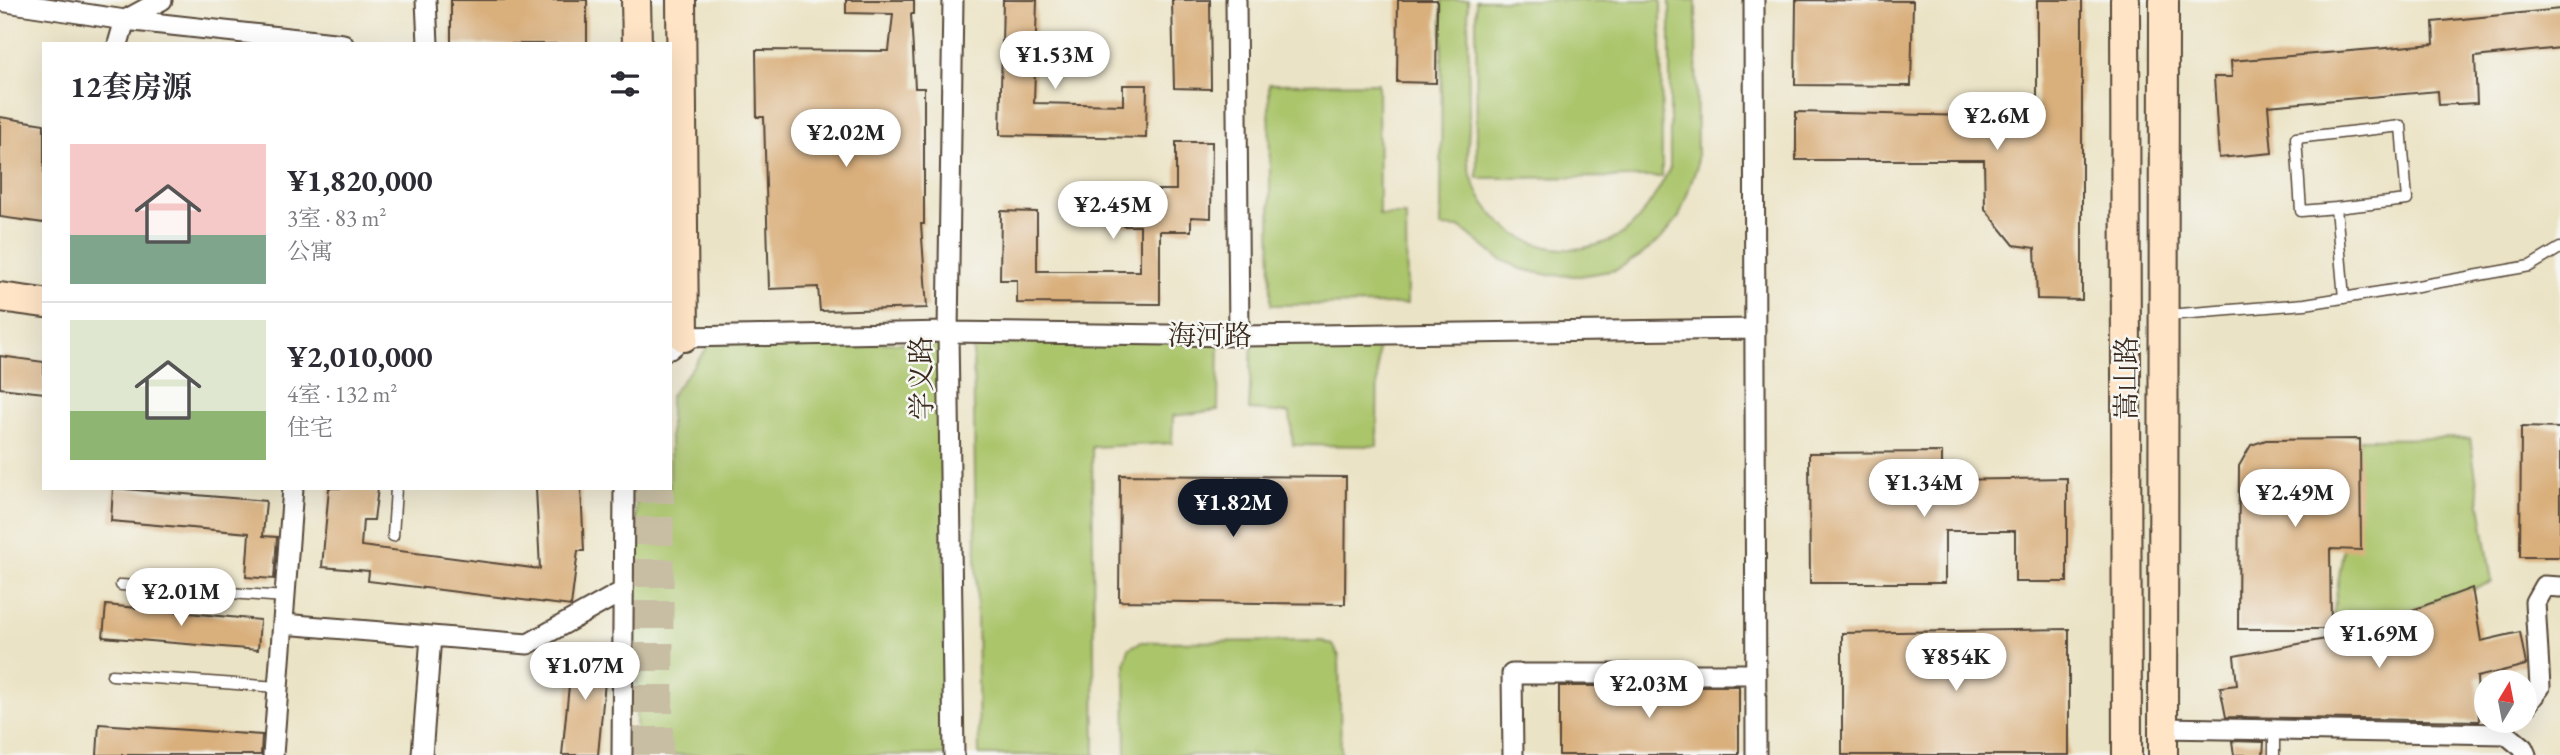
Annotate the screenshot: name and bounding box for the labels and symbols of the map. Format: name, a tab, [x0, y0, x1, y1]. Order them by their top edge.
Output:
pin: ¥1.53M	[998, 32, 1112, 91]
pin: ¥2.6M	[1948, 92, 2046, 152]
pin: ¥2.02M	[789, 110, 903, 169]
pin: ¥2.45M	[1056, 182, 1170, 241]
street label: 海河路	[1168, 317, 1252, 353]
street label: 学义路	[902, 336, 940, 420]
street label: 嵩山路	[2108, 336, 2144, 420]
pin: ¥1.34M	[1867, 460, 1981, 519]
pin: ¥2.49M	[2238, 470, 2352, 529]
pin: ¥1.82M	[1176, 480, 1290, 539]
pin: ¥2.01M	[124, 568, 238, 628]
pin: ¥1.69M	[2322, 610, 2436, 670]
pin: ¥854K	[1907, 634, 2005, 693]
pin: ¥1.07M	[528, 642, 642, 702]
pin: ¥2.03M	[1592, 660, 1706, 720]
north arrow	[2474, 670, 2538, 733]

